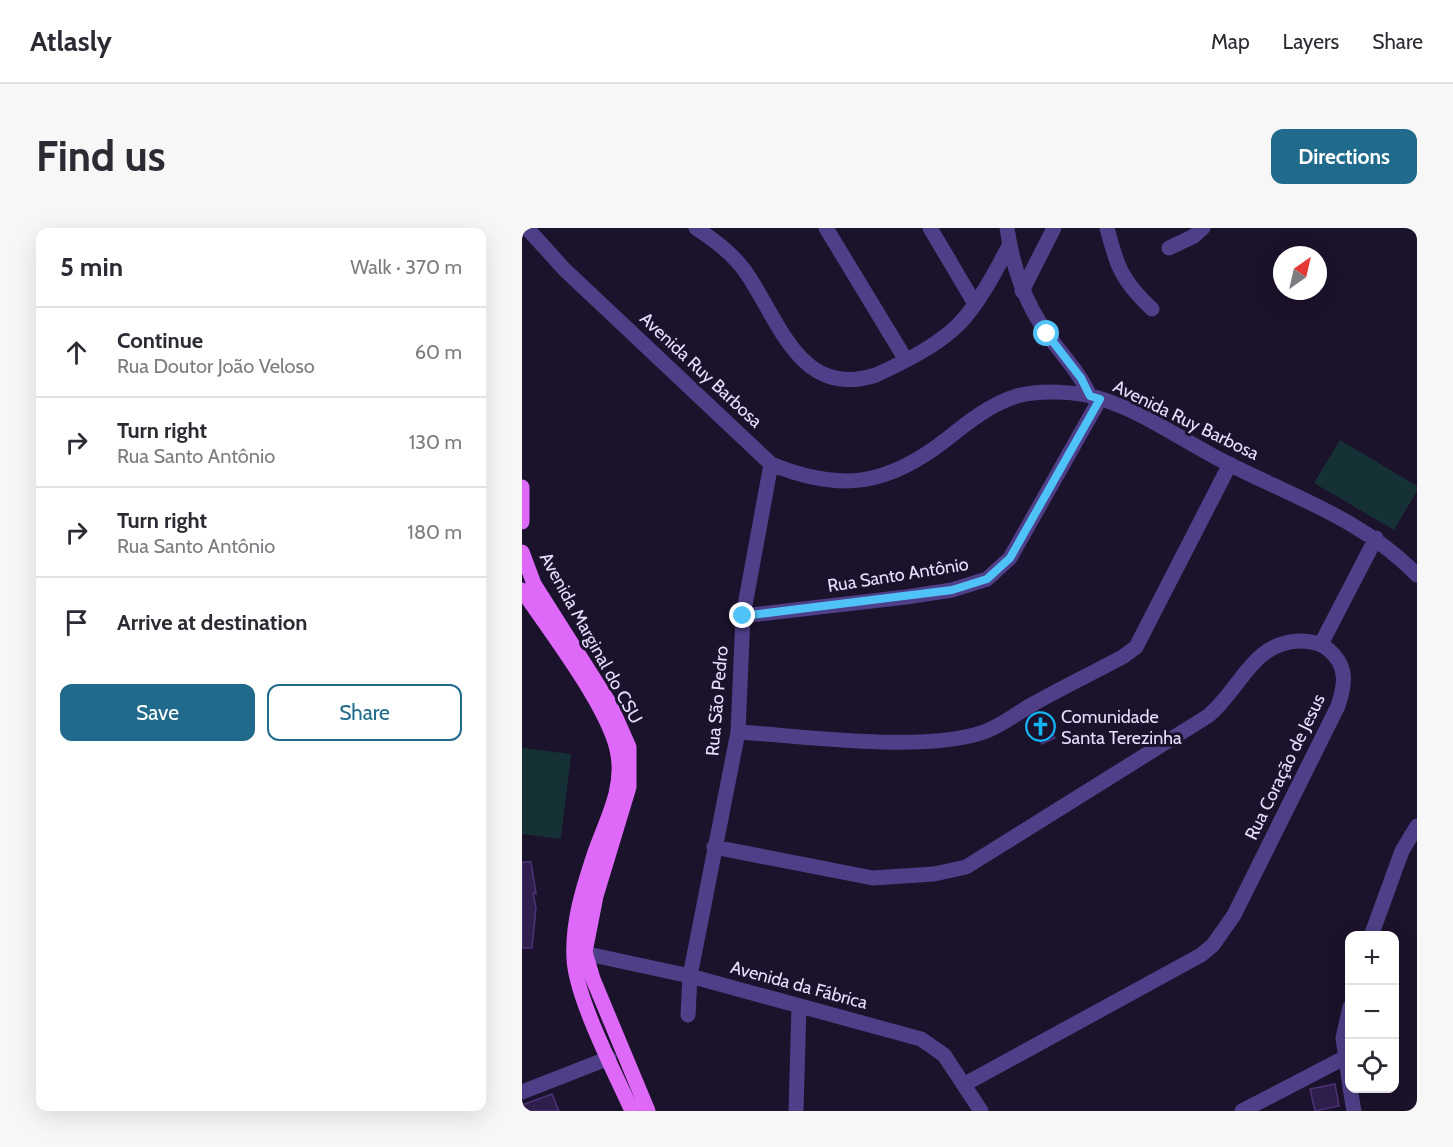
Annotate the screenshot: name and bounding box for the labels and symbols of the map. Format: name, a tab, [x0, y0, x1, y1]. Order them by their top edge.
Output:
north arrow	[1273, 246, 1327, 300]
street label: Avenida Ruy Barbosa	[635, 308, 767, 433]
route start	[1033, 320, 1059, 346]
street label: Avenida Ruy Barbosa	[1110, 375, 1263, 465]
street label: Avenida Marginal do CSU	[535, 549, 647, 727]
street label: Rua Santo Antônio	[826, 553, 970, 597]
route end	[729, 602, 755, 628]
street label: Rua São Pedro	[701, 645, 733, 757]
street label: Rua Coração de Jesus	[1240, 690, 1330, 844]
place label: Comunidade Santa Terezinha	[1061, 706, 1182, 749]
church icon: Comunidade Santa Terezinha	[1024, 711, 1056, 743]
street label: Avenida da Fábrica	[728, 956, 870, 1014]

